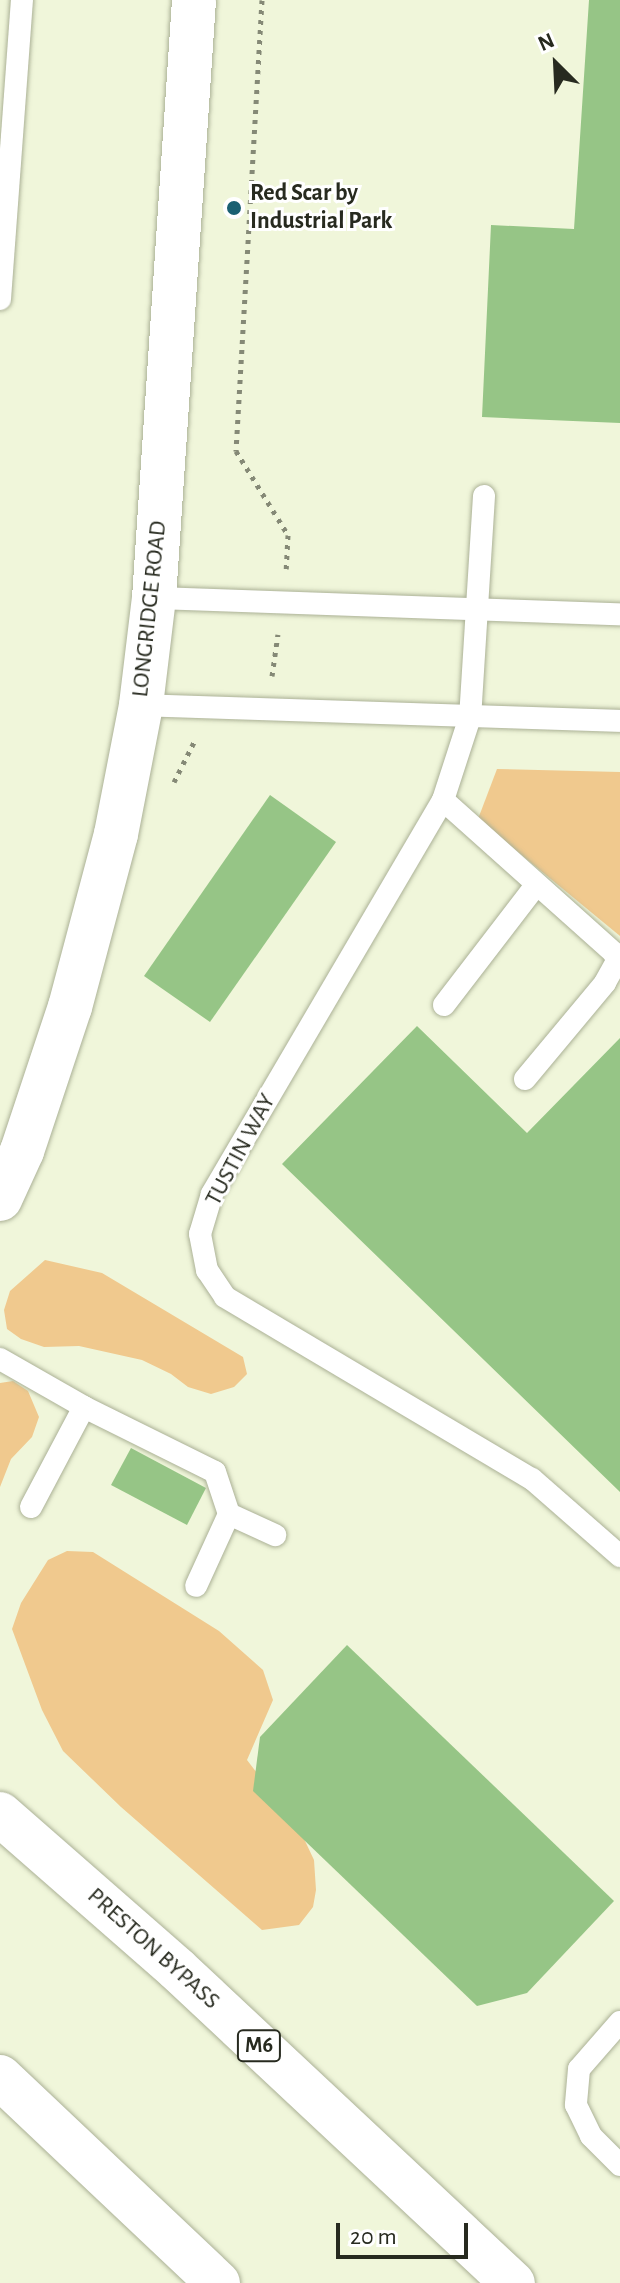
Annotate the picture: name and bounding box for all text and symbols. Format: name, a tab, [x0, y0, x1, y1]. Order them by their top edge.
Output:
north arrow	[516, 24, 596, 104]
text: N	[535, 29, 558, 55]
place label: Red Scar by Industrial Park	[250, 180, 392, 236]
marker: Red Scar by Industrial Park	[225, 199, 243, 217]
street label: LONGRIDGE ROAD	[126, 519, 174, 699]
street label: TUSTIN WAY	[200, 1089, 282, 1211]
street label: PRESTON BYPASS	[81, 1882, 225, 2016]
road number: M6	[235, 2028, 283, 2064]
scale bar	[340, 2207, 472, 2257]
text: 20 m	[350, 2225, 397, 2249]

